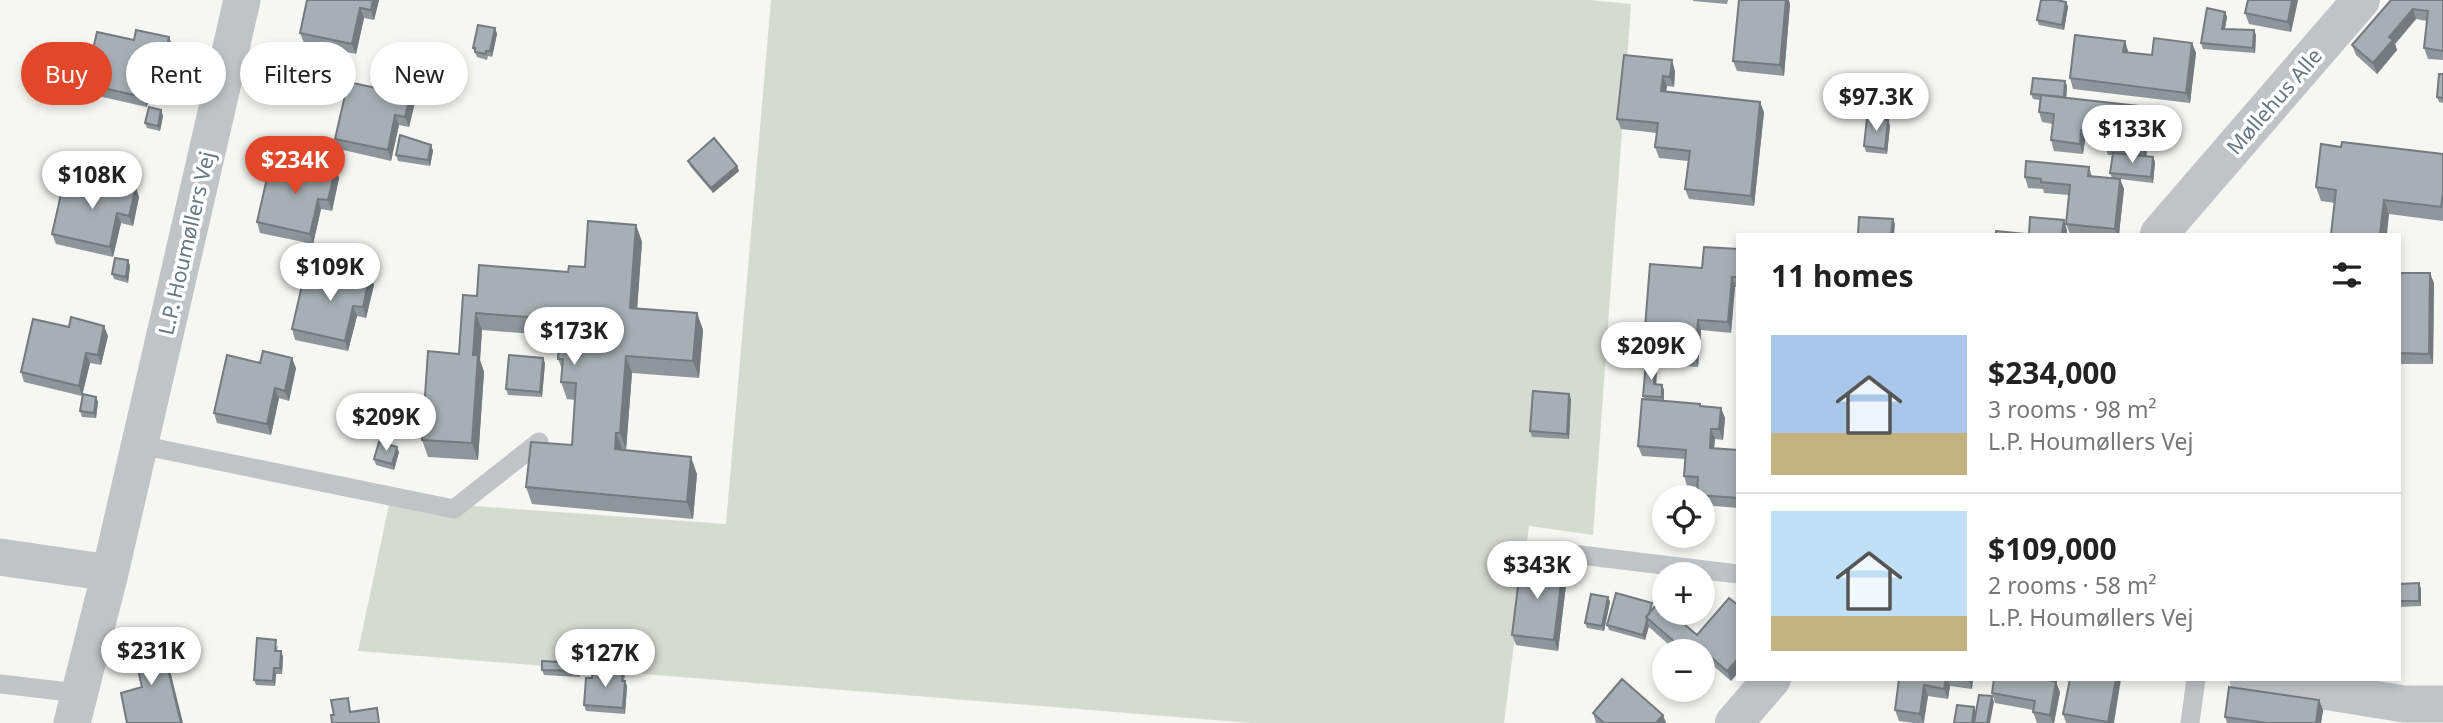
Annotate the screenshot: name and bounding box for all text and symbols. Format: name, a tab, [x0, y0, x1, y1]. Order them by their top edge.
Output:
chip: Buy	[21, 42, 112, 105]
chip: Rent	[126, 42, 226, 105]
chip: Filters	[240, 42, 356, 105]
chip: New	[370, 42, 468, 105]
street label: Møllehus Alle	[2220, 42, 2328, 160]
pin: $97.3K	[1819, 74, 1933, 133]
text: $97.3K	[1839, 80, 1913, 112]
pin: $133K	[2083, 106, 2181, 165]
text: $133K	[2098, 112, 2166, 144]
pin: $234K	[246, 136, 344, 196]
text: $234K	[261, 143, 329, 175]
street label: L.P. Houmøllers Vej	[151, 148, 221, 338]
pin: $108K	[43, 152, 141, 211]
text: $108K	[58, 158, 126, 190]
pin: $109K	[281, 244, 379, 303]
text: $109K	[296, 250, 364, 282]
text: 11 homes	[1771, 255, 1914, 296]
icon: filters	[2328, 256, 2366, 294]
pin: $173K	[525, 308, 623, 367]
text: $173K	[540, 314, 608, 346]
pin: $209K	[1602, 322, 1700, 382]
text: $209K	[1617, 329, 1685, 361]
text: $234,000	[1988, 352, 2117, 393]
icon: home	[1827, 363, 1911, 447]
pin: $209K	[337, 393, 435, 453]
text: 3 rooms · 98 m²	[1988, 393, 2157, 425]
text: $209K	[352, 400, 420, 432]
text: L.P. Houmøllers Vej	[1988, 425, 2193, 457]
map controls	[1652, 485, 1715, 702]
button: locate	[1652, 485, 1715, 548]
text: $109,000	[1988, 528, 2117, 569]
icon: home	[1827, 539, 1911, 623]
pin: $343K	[1488, 542, 1586, 601]
text: $343K	[1503, 548, 1571, 580]
button: +	[1652, 562, 1715, 625]
text: 2 rooms · 58 m²	[1988, 569, 2157, 601]
text: L.P. Houmøllers Vej	[1988, 601, 2193, 633]
pin: $231K	[102, 628, 200, 687]
pin: $127K	[556, 630, 654, 689]
text: $231K	[117, 634, 185, 666]
text: $127K	[571, 636, 639, 668]
button: −	[1652, 639, 1715, 702]

